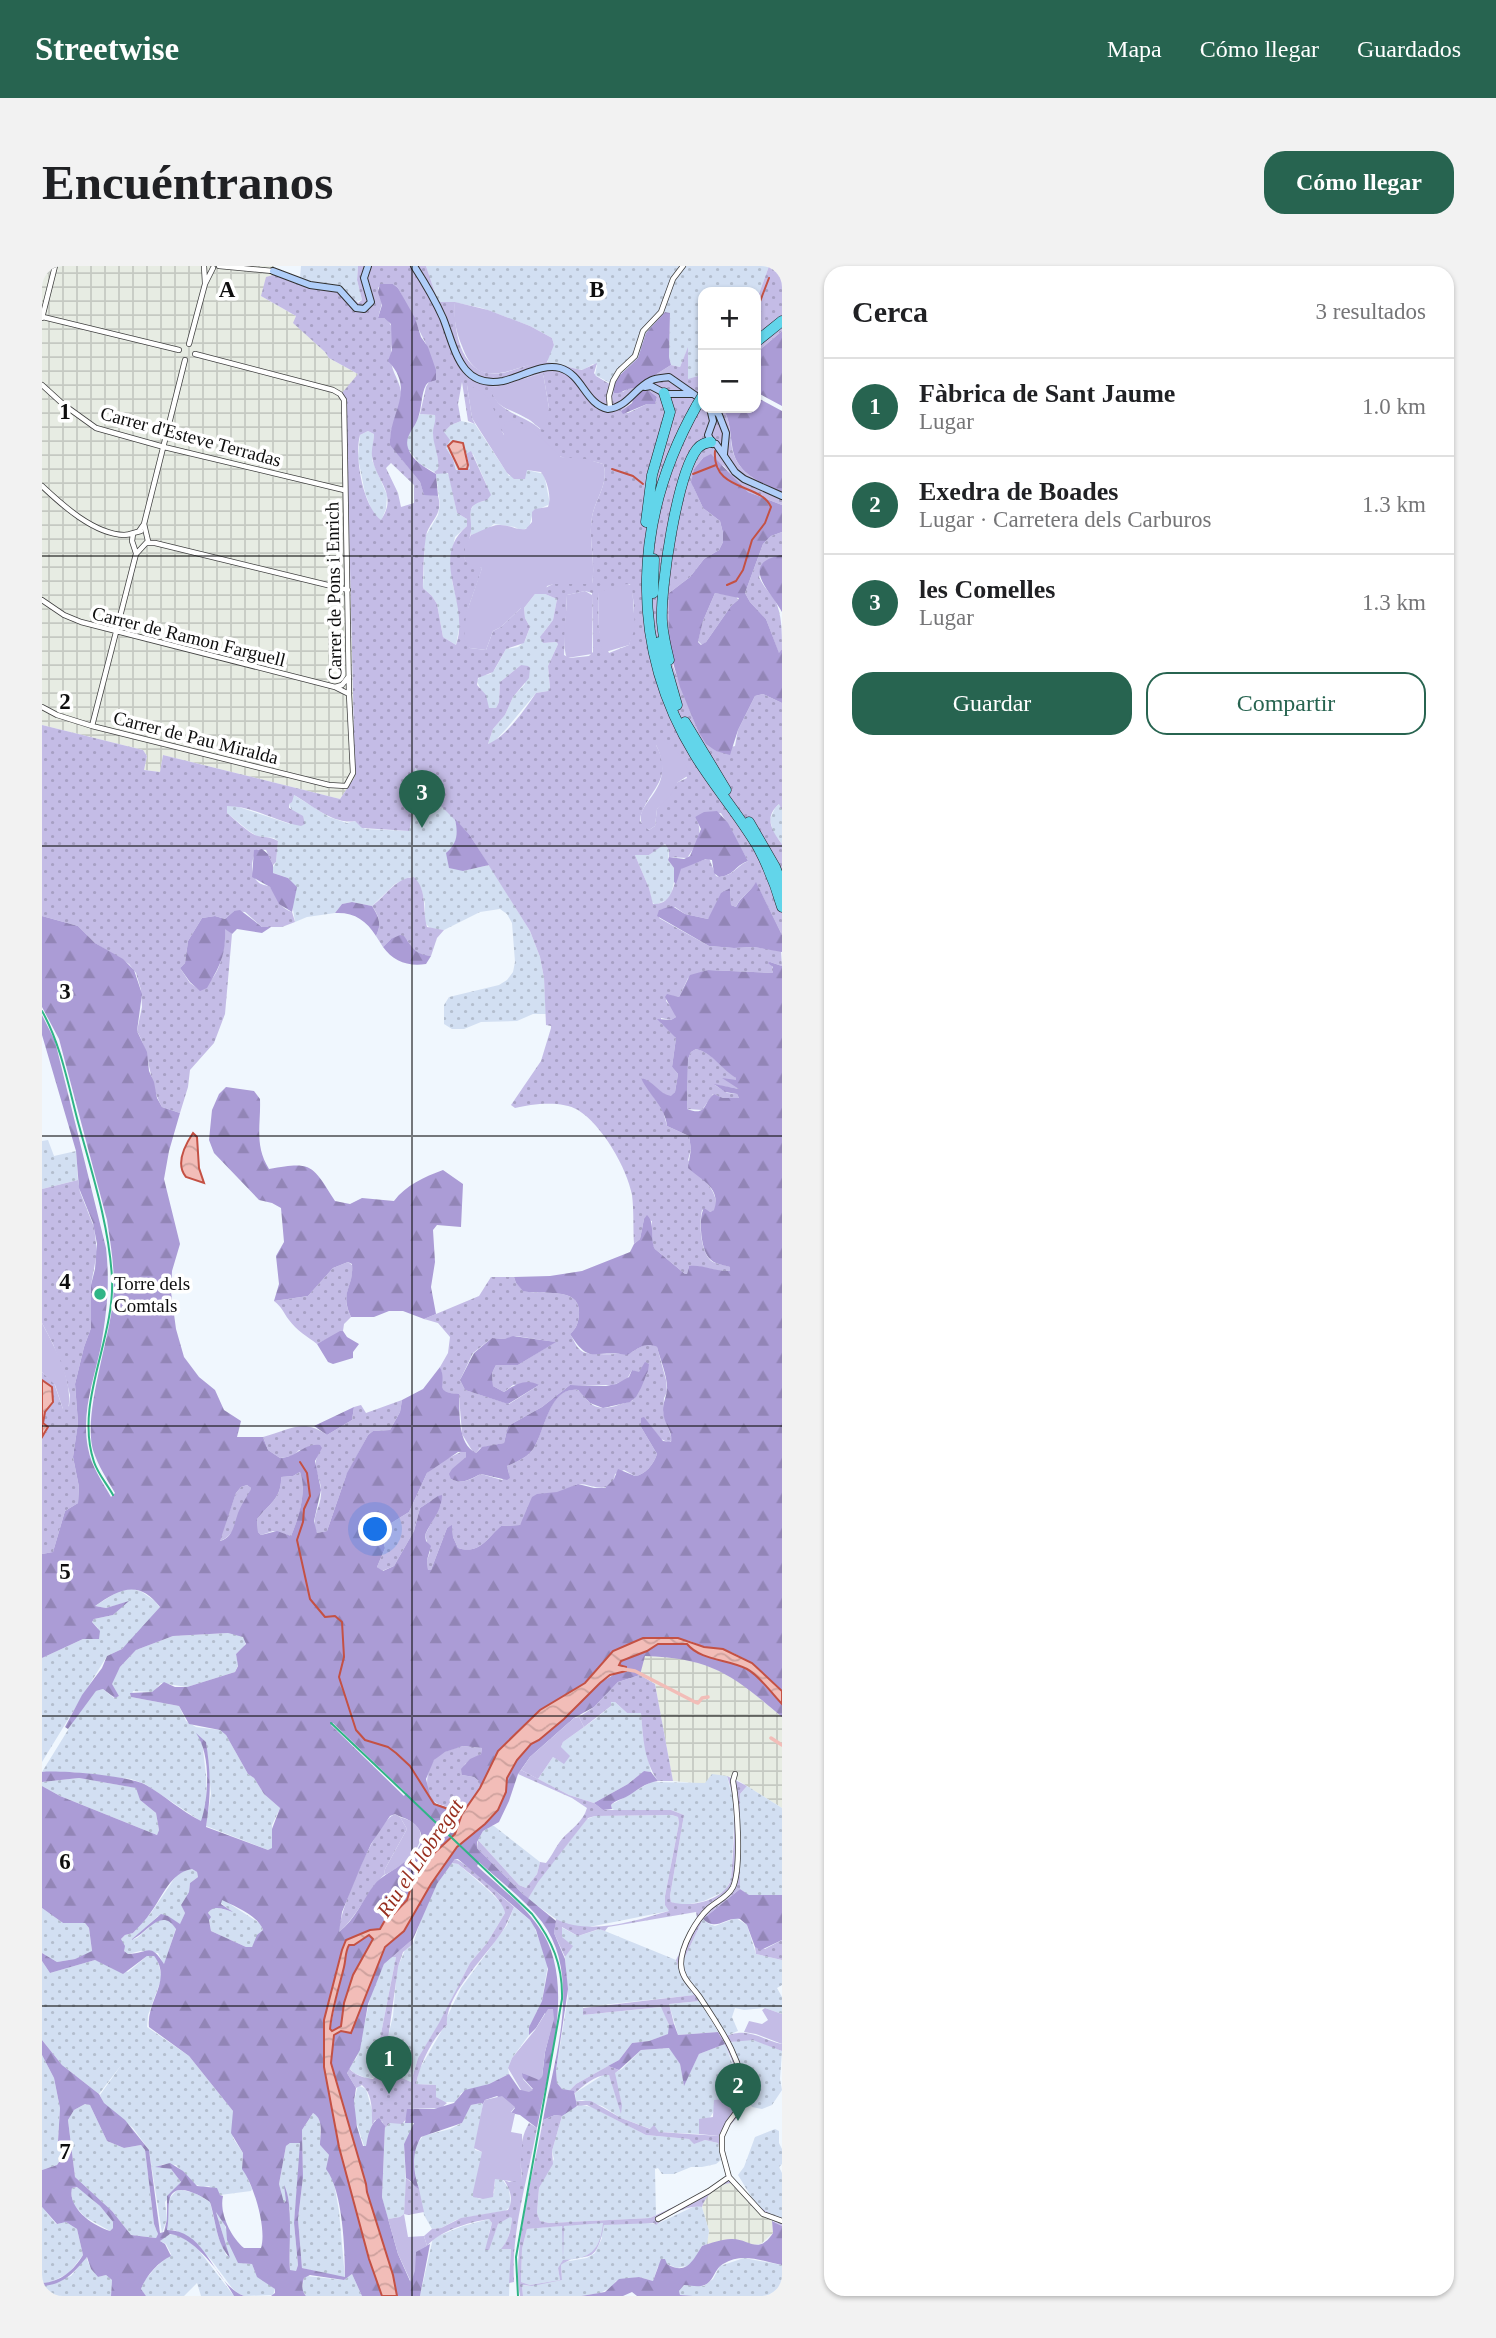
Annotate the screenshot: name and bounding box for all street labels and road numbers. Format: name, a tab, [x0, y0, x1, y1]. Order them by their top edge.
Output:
street label: Carrer d'Esteve Terradas	[98, 402, 284, 471]
street label: Carrer de Pons i Enrich	[321, 501, 346, 680]
street label: Carrer de Ramon Farguell	[90, 602, 288, 671]
street label: Carrer de Pau Miralda	[111, 707, 281, 768]

